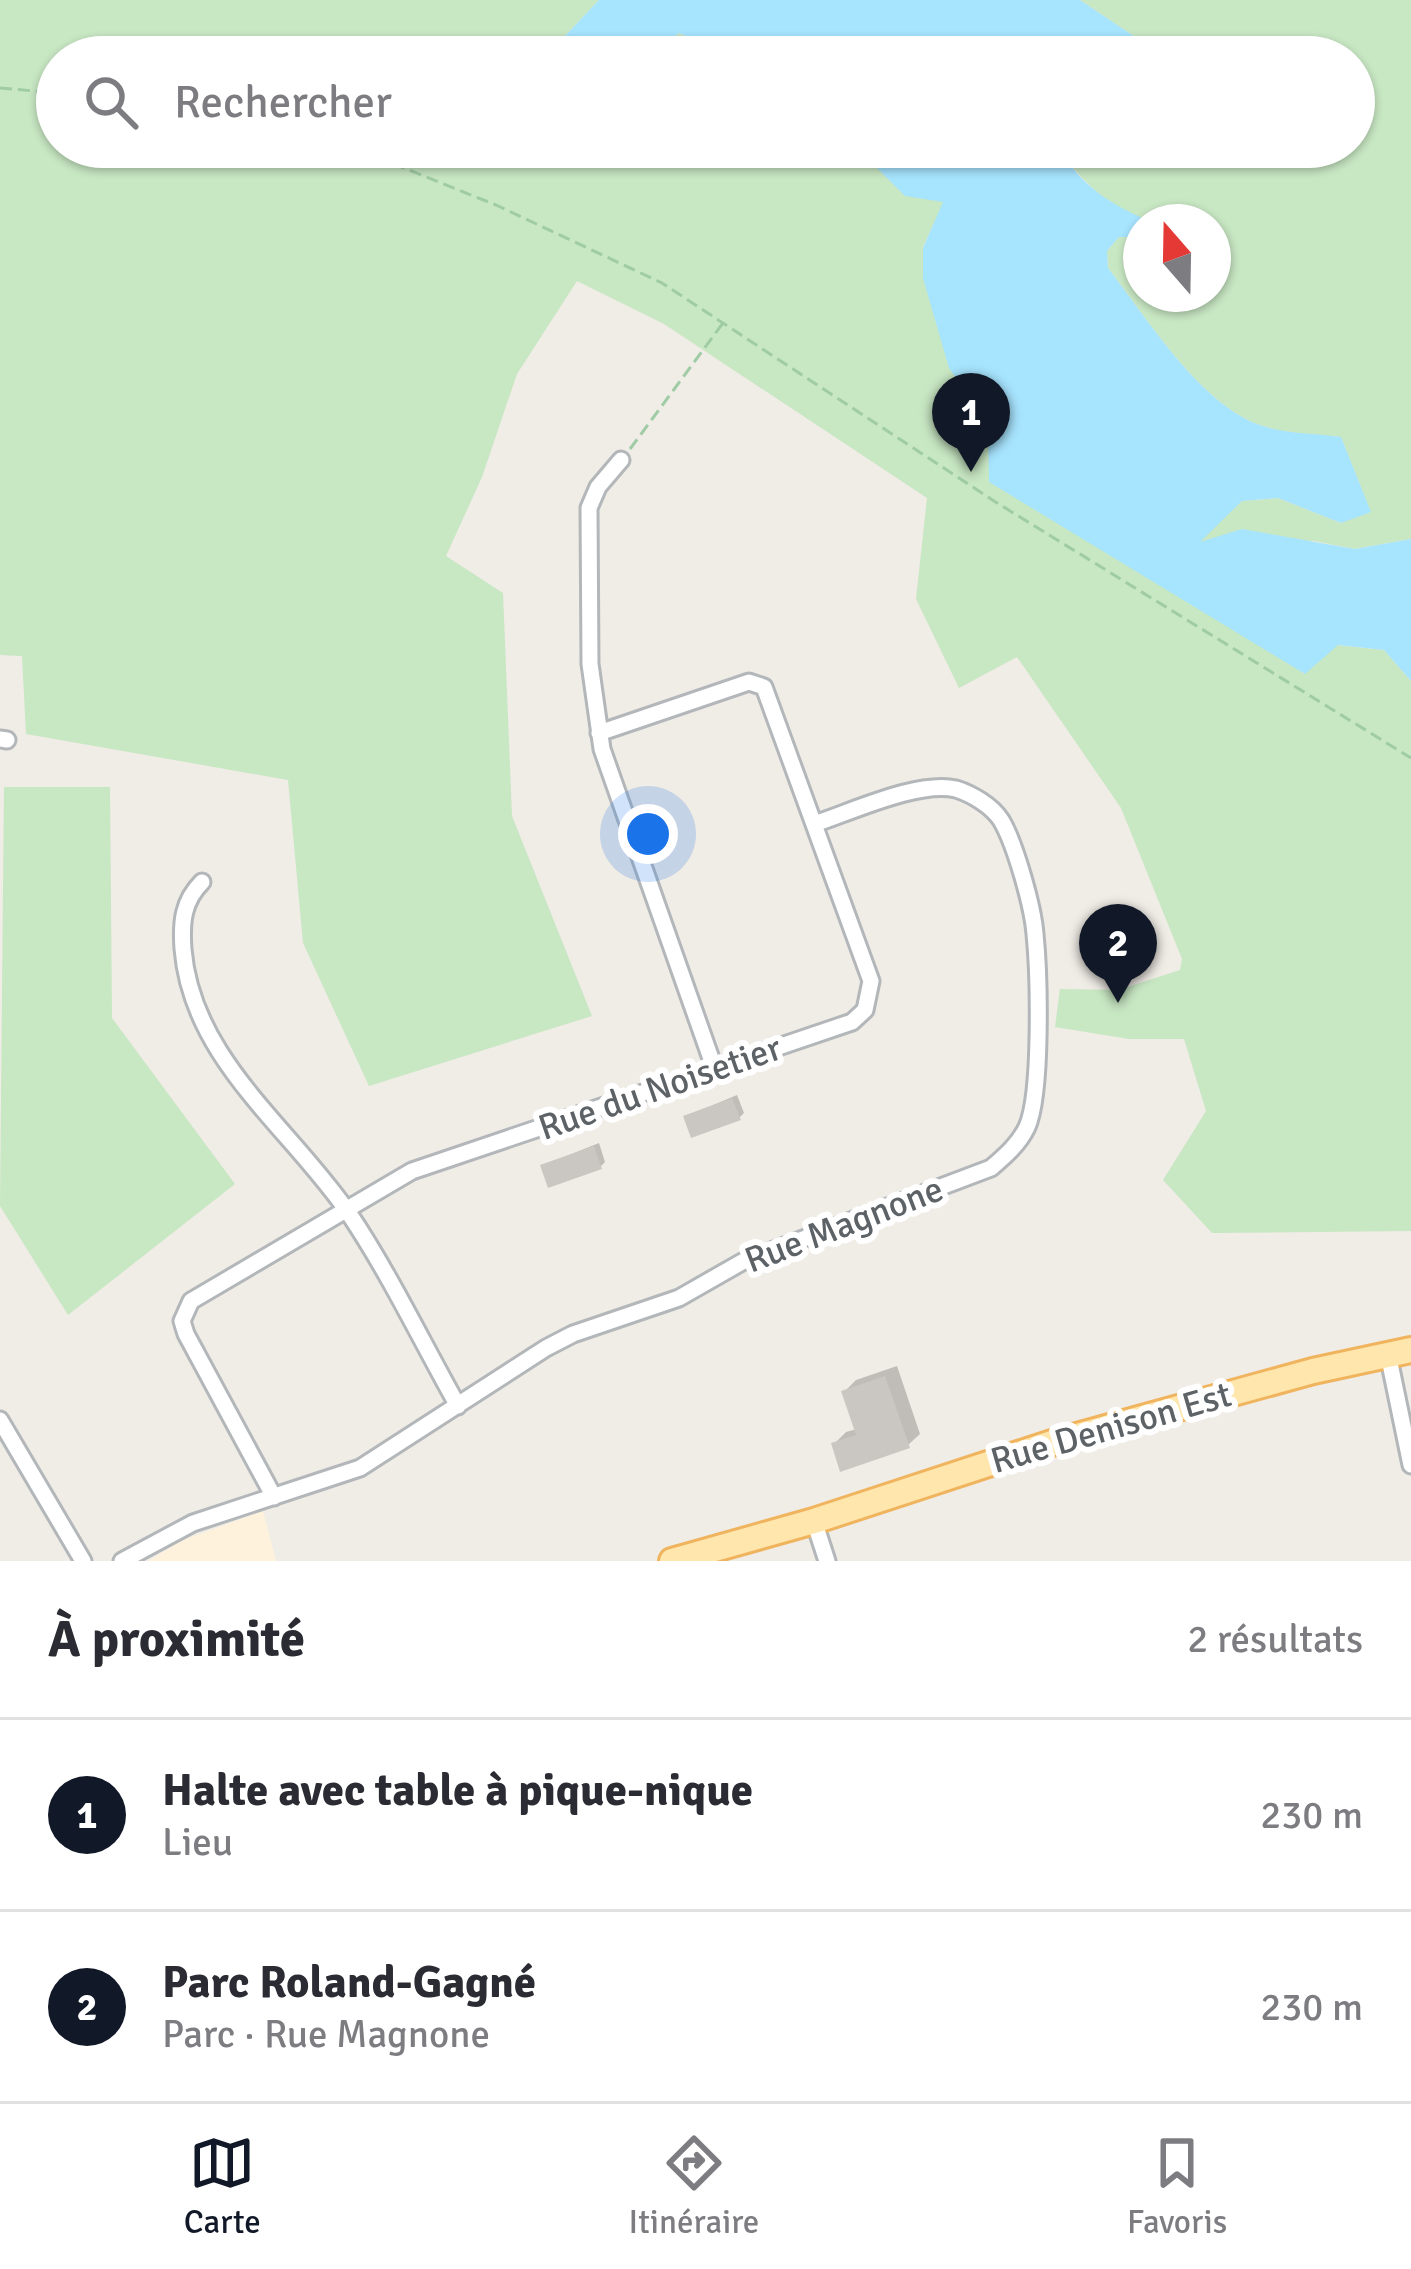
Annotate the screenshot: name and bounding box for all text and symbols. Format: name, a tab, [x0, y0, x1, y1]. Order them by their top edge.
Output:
search box	[36, 36, 1375, 168]
icon: search	[78, 69, 144, 135]
text: Rechercher	[174, 75, 392, 130]
north arrow	[1123, 204, 1231, 312]
pin: 1	[932, 373, 1010, 472]
your location	[618, 804, 678, 864]
pin: 2	[1079, 904, 1157, 1003]
street label: Rue du Noisetier	[533, 1025, 788, 1151]
street label: Rue Magnone	[739, 1167, 949, 1283]
street label: Rue Denison Est	[986, 1372, 1236, 1484]
text: À proximité	[48, 1608, 305, 1671]
text: 2 résultats	[1187, 1615, 1363, 1663]
text: Halte avec table à pique-nique	[162, 1763, 753, 1818]
text: 1	[76, 1791, 98, 1839]
text: 230 m	[1260, 1791, 1363, 1839]
text: Lieu	[162, 1818, 233, 1866]
text: Parc Roland-Gagné	[162, 1955, 536, 2010]
text: 2	[76, 1983, 98, 2031]
text: 230 m	[1260, 1983, 1363, 2031]
text: Parc · Rue Magnone	[162, 2010, 490, 2058]
tab: Carte	[184, 2130, 261, 2243]
tab: Itinéraire	[629, 2130, 759, 2243]
tab: Favoris	[1127, 2130, 1227, 2243]

